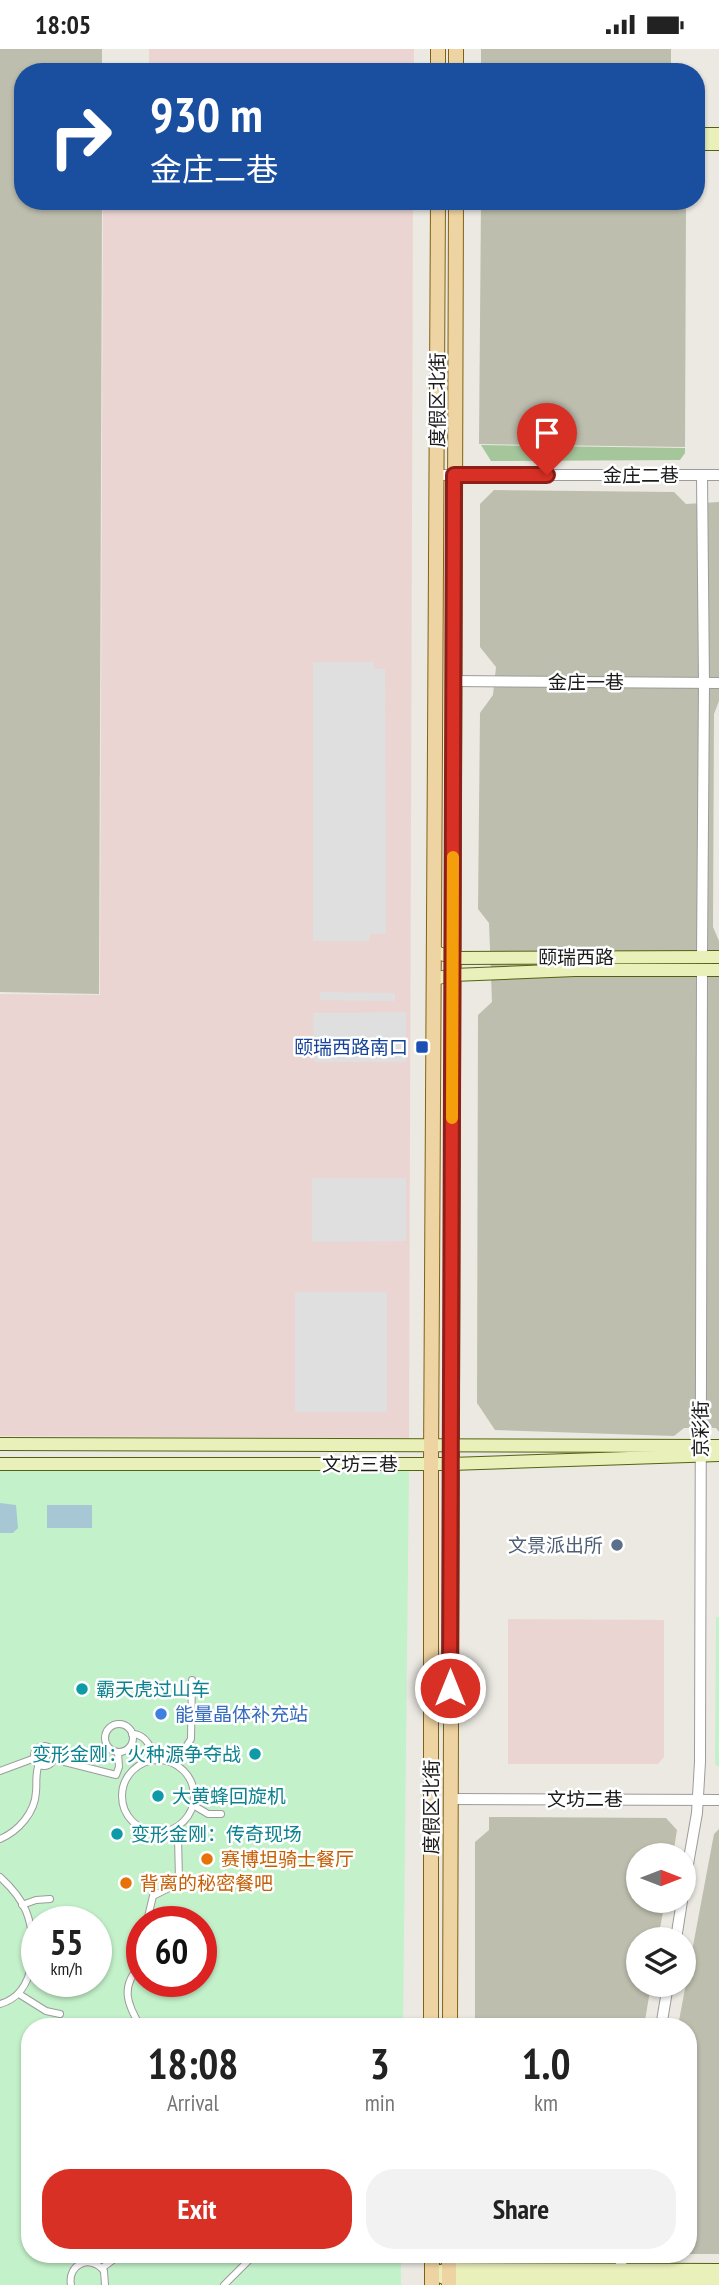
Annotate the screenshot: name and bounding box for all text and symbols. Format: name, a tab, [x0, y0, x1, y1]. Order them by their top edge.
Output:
text: 18:05	[35, 8, 91, 41]
text: 930 m	[150, 82, 263, 146]
icon: right	[35, 91, 126, 182]
text: 金庄二巷	[150, 148, 278, 190]
street label: 度假区北街	[425, 352, 449, 448]
pin	[517, 403, 577, 475]
icon: arrive	[528, 414, 566, 452]
street label: 金庄二巷	[603, 463, 679, 487]
street label: 金庄一巷	[548, 670, 624, 694]
street label: 颐瑞西路	[538, 945, 614, 969]
place label: 颐瑞西路南口	[294, 1035, 408, 1059]
marker: 颐瑞西路南口	[414, 1039, 430, 1055]
street label: 京彩街	[688, 1400, 712, 1458]
street label: 文坊三巷	[322, 1452, 398, 1476]
place label: 文景派出所	[508, 1533, 603, 1557]
marker: 文景派出所	[609, 1537, 625, 1553]
position arrow	[413, 1651, 487, 1725]
place label: 霸天虎过山车	[96, 1677, 210, 1701]
marker: 霸天虎过山车	[74, 1681, 90, 1697]
place label: 能量晶体补充站	[175, 1702, 308, 1726]
marker: 能量晶体补充站	[153, 1706, 169, 1722]
place label: 变形金刚：火种源争夺战	[32, 1742, 241, 1766]
marker: 变形金刚：火种源争夺战	[247, 1746, 263, 1762]
street label: 度假区北街	[419, 1759, 443, 1855]
place label: 大黄蜂回旋机	[172, 1784, 286, 1808]
street label: 文坊二巷	[547, 1787, 623, 1811]
marker: 大黄蜂回旋机	[150, 1788, 166, 1804]
place label: 变形金刚：传奇现场	[131, 1822, 302, 1846]
marker: 变形金刚：传奇现场	[109, 1826, 125, 1842]
north arrow	[626, 1843, 696, 1913]
map controls	[626, 1843, 696, 1997]
place label: 赛博坦骑士餐厅	[221, 1847, 354, 1871]
marker: 赛博坦骑士餐厅	[199, 1851, 215, 1867]
place label: 背离的秘密餐吧	[140, 1871, 273, 1895]
marker: 背离的秘密餐吧	[118, 1875, 134, 1891]
speed limit sign: 60	[126, 1906, 217, 1997]
text: 55	[50, 1919, 83, 1965]
button: layers	[626, 1927, 696, 1997]
text: km/h	[51, 1957, 82, 1980]
text: 18:08	[148, 2036, 238, 2091]
text: 3	[370, 2036, 390, 2091]
text: 1.0	[521, 2036, 570, 2091]
text: Arrival	[167, 2088, 219, 2117]
text: min	[365, 2088, 395, 2117]
text: km	[534, 2088, 558, 2117]
button: Exit	[42, 2169, 352, 2249]
button: Share	[366, 2169, 676, 2249]

